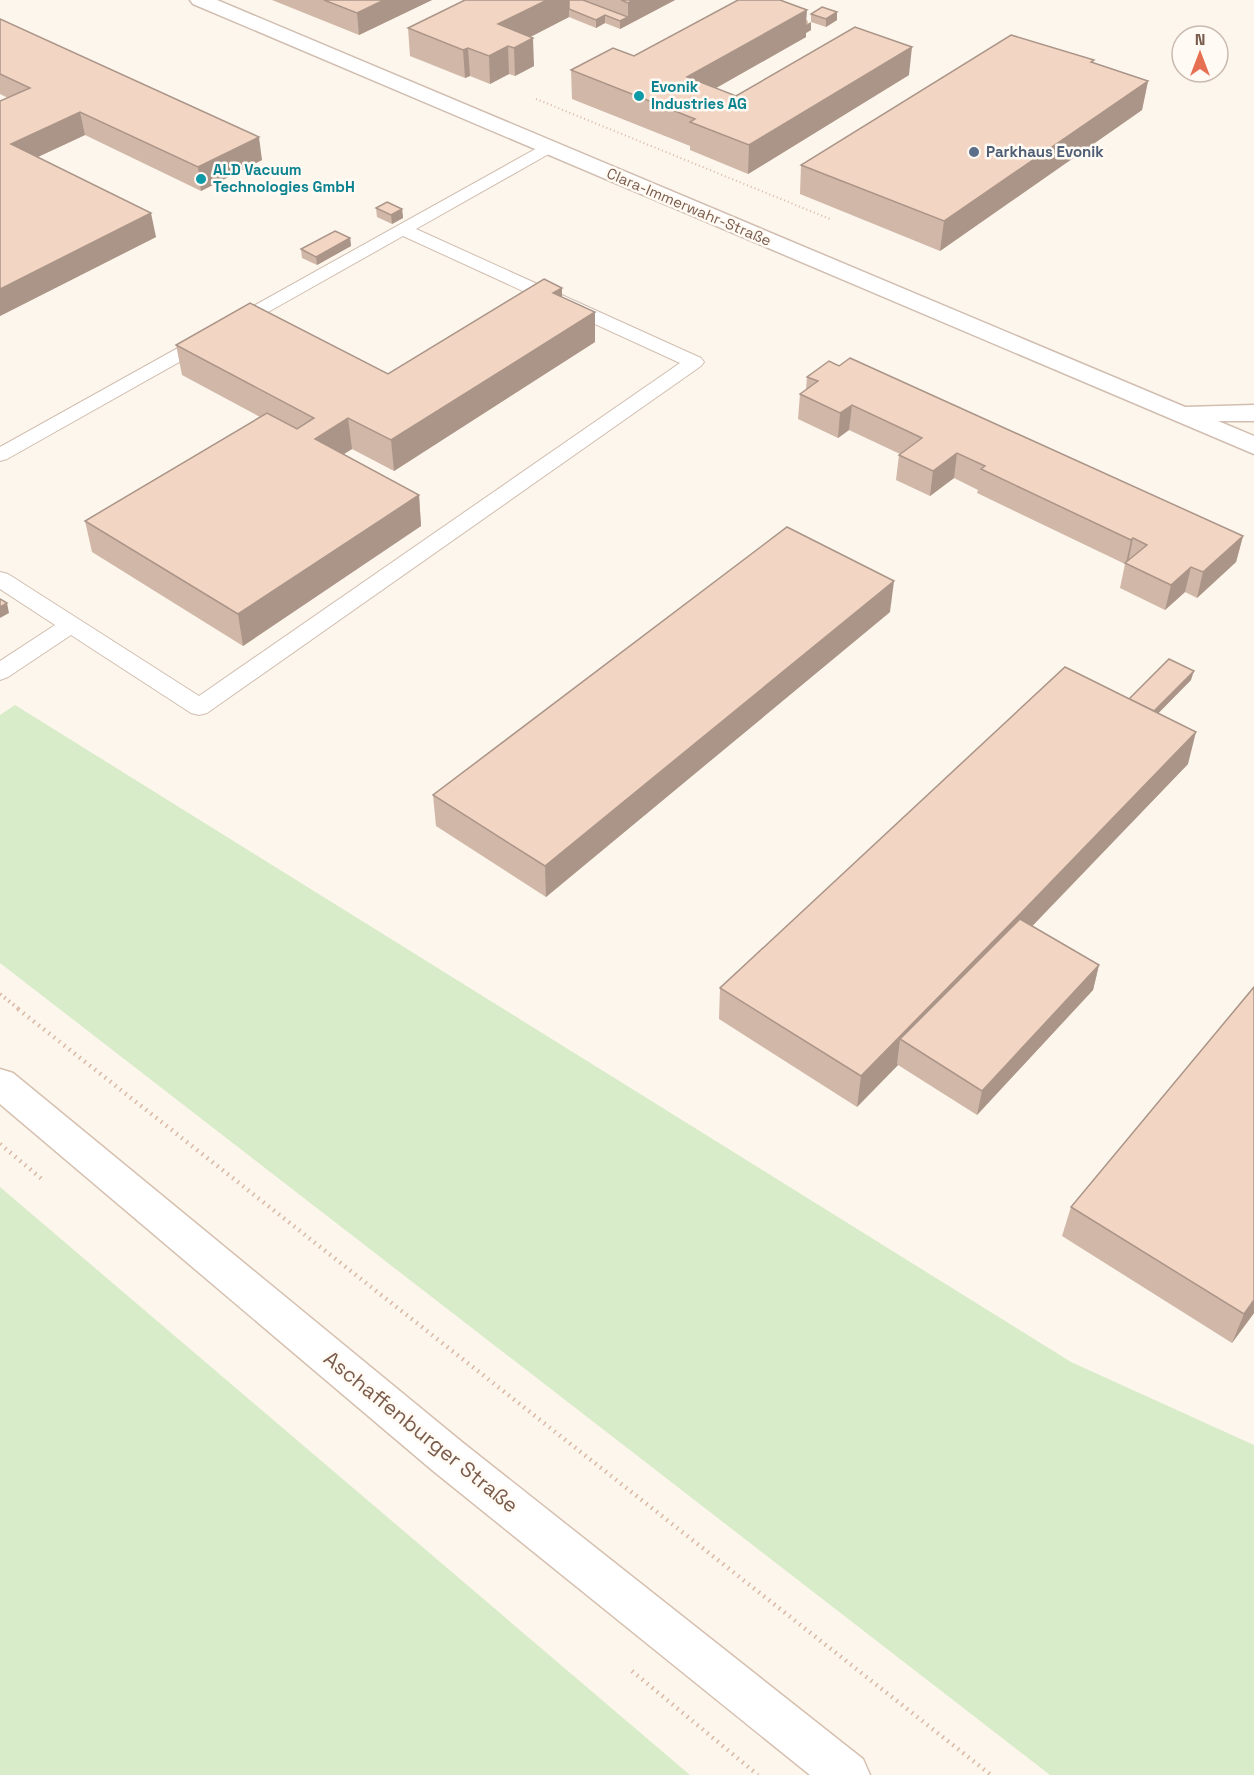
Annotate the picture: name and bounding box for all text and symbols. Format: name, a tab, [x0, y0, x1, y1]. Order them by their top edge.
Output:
north arrow	[1170, 24, 1230, 84]
text: N	[1195, 29, 1205, 50]
place label: Evonik Industries AG	[651, 77, 747, 113]
marker: Evonik Industries AG	[632, 89, 646, 103]
place label: Parkhaus Evonik	[986, 142, 1104, 161]
marker: Parkhaus Evonik	[967, 145, 981, 159]
place label: ALD Vacuum Technologies GmbH	[213, 160, 355, 196]
street label: Clara-Immerwahr-Straße	[604, 163, 774, 250]
marker: ALD Vacuum Technologies GmbH	[194, 172, 208, 186]
street label: Aschaffenburger Straße	[318, 1345, 524, 1519]

